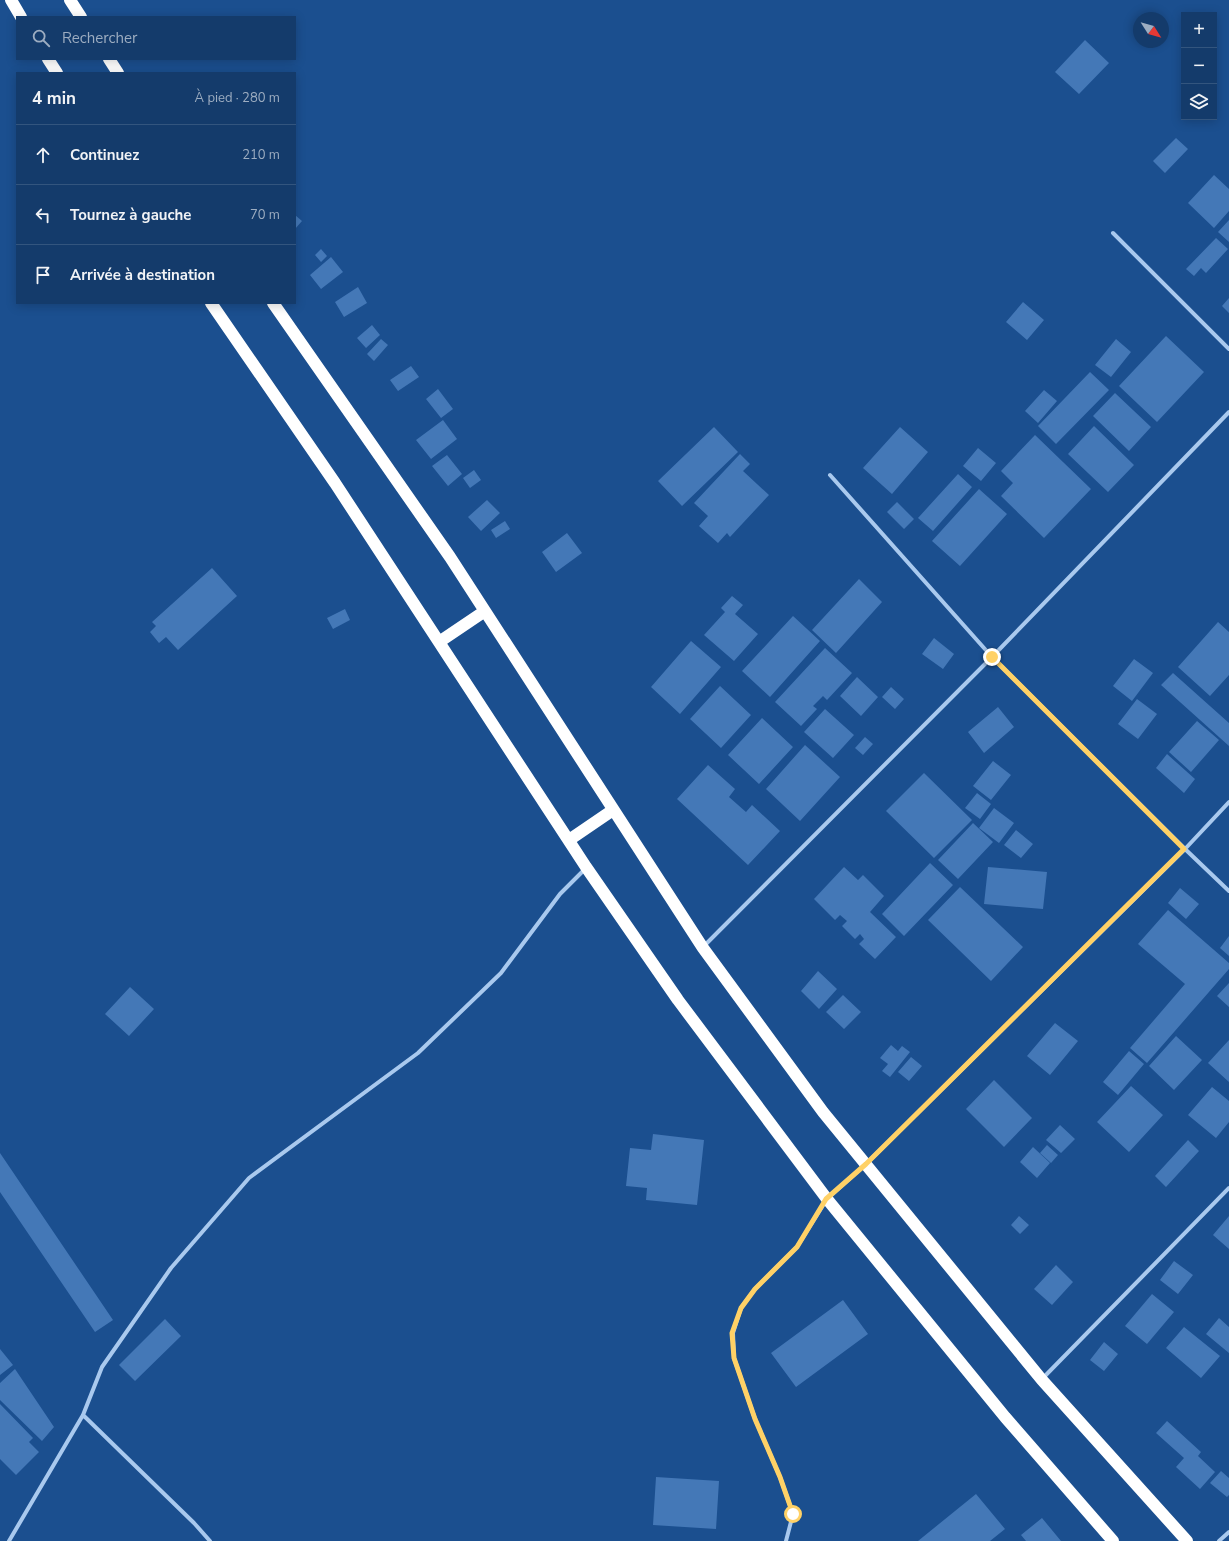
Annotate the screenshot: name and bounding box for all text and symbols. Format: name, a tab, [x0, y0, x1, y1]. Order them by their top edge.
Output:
north arrow	[1133, 12, 1169, 48]
map controls	[1181, 12, 1217, 120]
button: +	[1181, 12, 1217, 48]
search box	[16, 16, 296, 60]
icon: search	[30, 27, 52, 49]
text: Rechercher	[62, 28, 137, 48]
button: −	[1181, 48, 1217, 84]
button: layers	[1181, 84, 1217, 120]
text: 4 min	[32, 87, 76, 110]
text: À pied · 280 m	[195, 89, 280, 107]
icon: ahead	[32, 144, 54, 166]
text: Continuez	[70, 145, 139, 165]
text: 210 m	[242, 146, 280, 164]
icon: left	[32, 204, 54, 226]
text: Tournez à gauche	[70, 205, 192, 225]
text: 70 m	[250, 206, 280, 224]
icon: arrive	[32, 264, 54, 286]
text: Arrivée à destination	[70, 265, 215, 285]
route end	[983, 648, 1001, 666]
route start	[784, 1505, 802, 1523]

